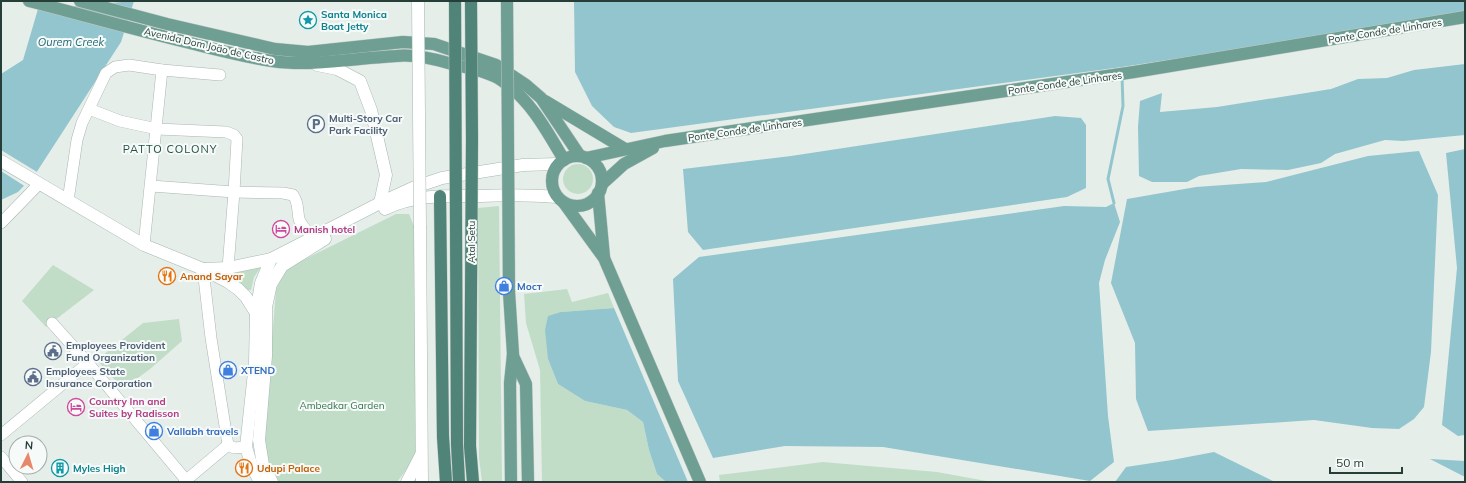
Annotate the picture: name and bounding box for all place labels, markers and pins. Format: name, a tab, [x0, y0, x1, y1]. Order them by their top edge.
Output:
place label: Santa Monica Boat Jetty	[321, 8, 387, 33]
place icon: Santa Monica Boat Jetty	[298, 10, 318, 30]
place label: Multi-Story Car Park Facility	[329, 112, 402, 137]
parking icon: Multi-Story Car Park Facility	[306, 114, 326, 134]
hotel icon: Manish hotel	[271, 219, 291, 239]
place label: Manish hotel	[294, 223, 355, 236]
restaurant icon: Anand Sayar	[157, 266, 177, 286]
place label: Anand Sayar	[180, 270, 243, 283]
shop icon: Мост	[494, 276, 514, 296]
place label: Мост	[517, 280, 542, 293]
place label: Employees Provident Fund Organization	[66, 339, 166, 364]
public building icon: Employees Provident Fund Organization	[43, 341, 63, 361]
shop icon: XTEND	[218, 360, 238, 380]
place label: XTEND	[240, 364, 275, 377]
place label: Employees State Insurance Corporation	[46, 365, 152, 390]
public building icon: Employees State Insurance Corporation	[23, 367, 43, 387]
place label: Country Inn and Suites by Radisson	[89, 395, 179, 420]
hotel icon: Country Inn and Suites by Radisson	[66, 397, 86, 417]
shop icon: Vallabh travels	[144, 421, 164, 441]
place label: Vallabh travels	[166, 425, 238, 438]
building icon: Myles High	[50, 458, 70, 478]
restaurant icon: Udupi Palace	[234, 458, 254, 478]
place label: Myles High	[73, 462, 126, 475]
place label: Udupi Palace	[257, 462, 320, 475]

